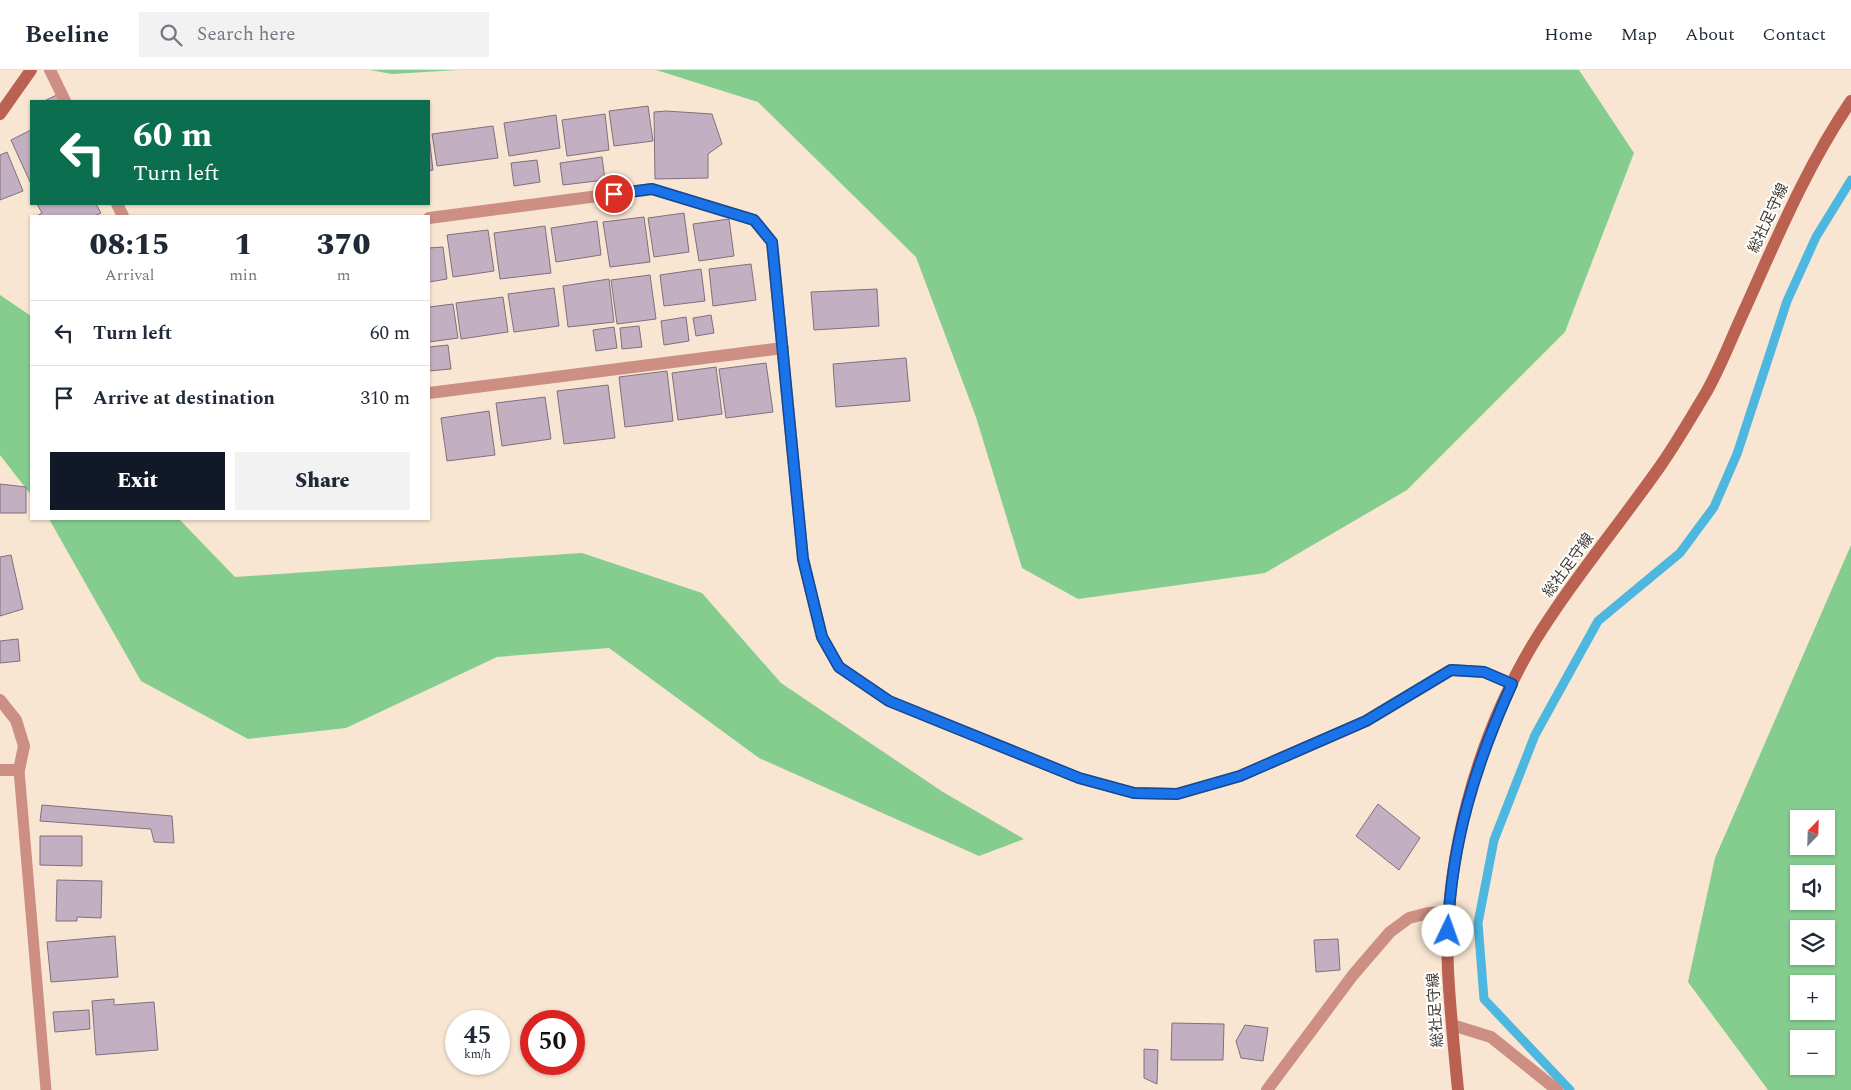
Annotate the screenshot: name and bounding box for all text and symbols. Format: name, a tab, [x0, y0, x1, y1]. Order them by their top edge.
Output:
search box	[139, 12, 489, 57]
text: Beeline	[25, 17, 109, 53]
text: Search here	[197, 20, 295, 49]
icon: search	[157, 21, 185, 49]
text: Home	[1544, 21, 1593, 48]
text: Map	[1621, 21, 1657, 48]
text: About	[1685, 21, 1735, 48]
text: Contact	[1763, 21, 1826, 48]
text: 60 m	[133, 109, 213, 162]
icon: left	[50, 120, 115, 185]
text: Turn left	[133, 157, 219, 190]
pin	[593, 173, 635, 215]
street label: 総社足守線	[1742, 179, 1795, 257]
icon: arrive	[600, 180, 628, 208]
text: 08:15	[89, 222, 170, 268]
text: 1	[234, 222, 252, 268]
text: 370	[317, 222, 371, 268]
text: Arrival	[105, 263, 155, 287]
text: min	[229, 263, 257, 287]
text: m	[337, 263, 350, 287]
icon: left	[50, 319, 78, 347]
text: Turn left	[93, 319, 172, 348]
text: 60 m	[370, 319, 410, 348]
icon: arrive	[50, 384, 78, 412]
text: Arrive at destination	[93, 384, 275, 413]
text: 310 m	[360, 384, 410, 413]
button: Exit	[50, 452, 225, 510]
button: Share	[235, 452, 410, 510]
street label: 総社足守線	[1537, 528, 1600, 602]
north arrow	[1790, 810, 1835, 855]
map controls	[1790, 810, 1835, 1075]
button: sound	[1790, 865, 1835, 910]
position arrow	[1421, 904, 1473, 956]
button: layers	[1790, 920, 1835, 965]
street label: 総社足守線	[1421, 972, 1450, 1048]
button: +	[1790, 975, 1835, 1020]
speed limit sign: 50	[520, 1010, 585, 1075]
text: 45	[463, 1017, 492, 1055]
button: −	[1790, 1030, 1835, 1075]
text: km/h	[464, 1045, 491, 1064]

